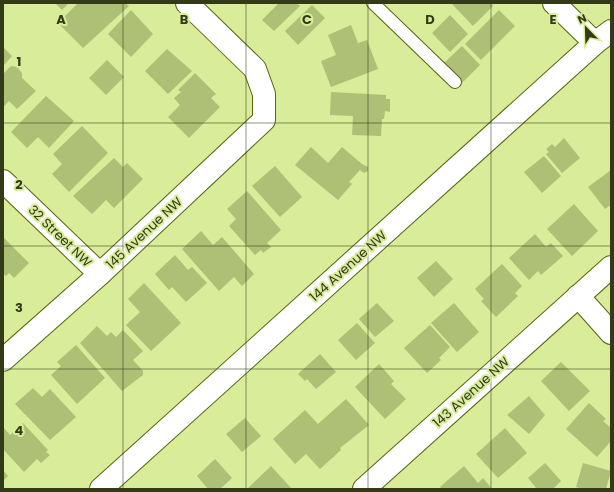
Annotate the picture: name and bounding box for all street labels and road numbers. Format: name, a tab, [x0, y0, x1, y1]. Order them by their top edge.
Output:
street label: 145 Avenue NW	[102, 192, 187, 273]
street label: 32 Street NW	[24, 201, 96, 272]
street label: 144 Avenue NW	[305, 226, 391, 306]
street label: 143 Avenue NW	[428, 352, 514, 432]

